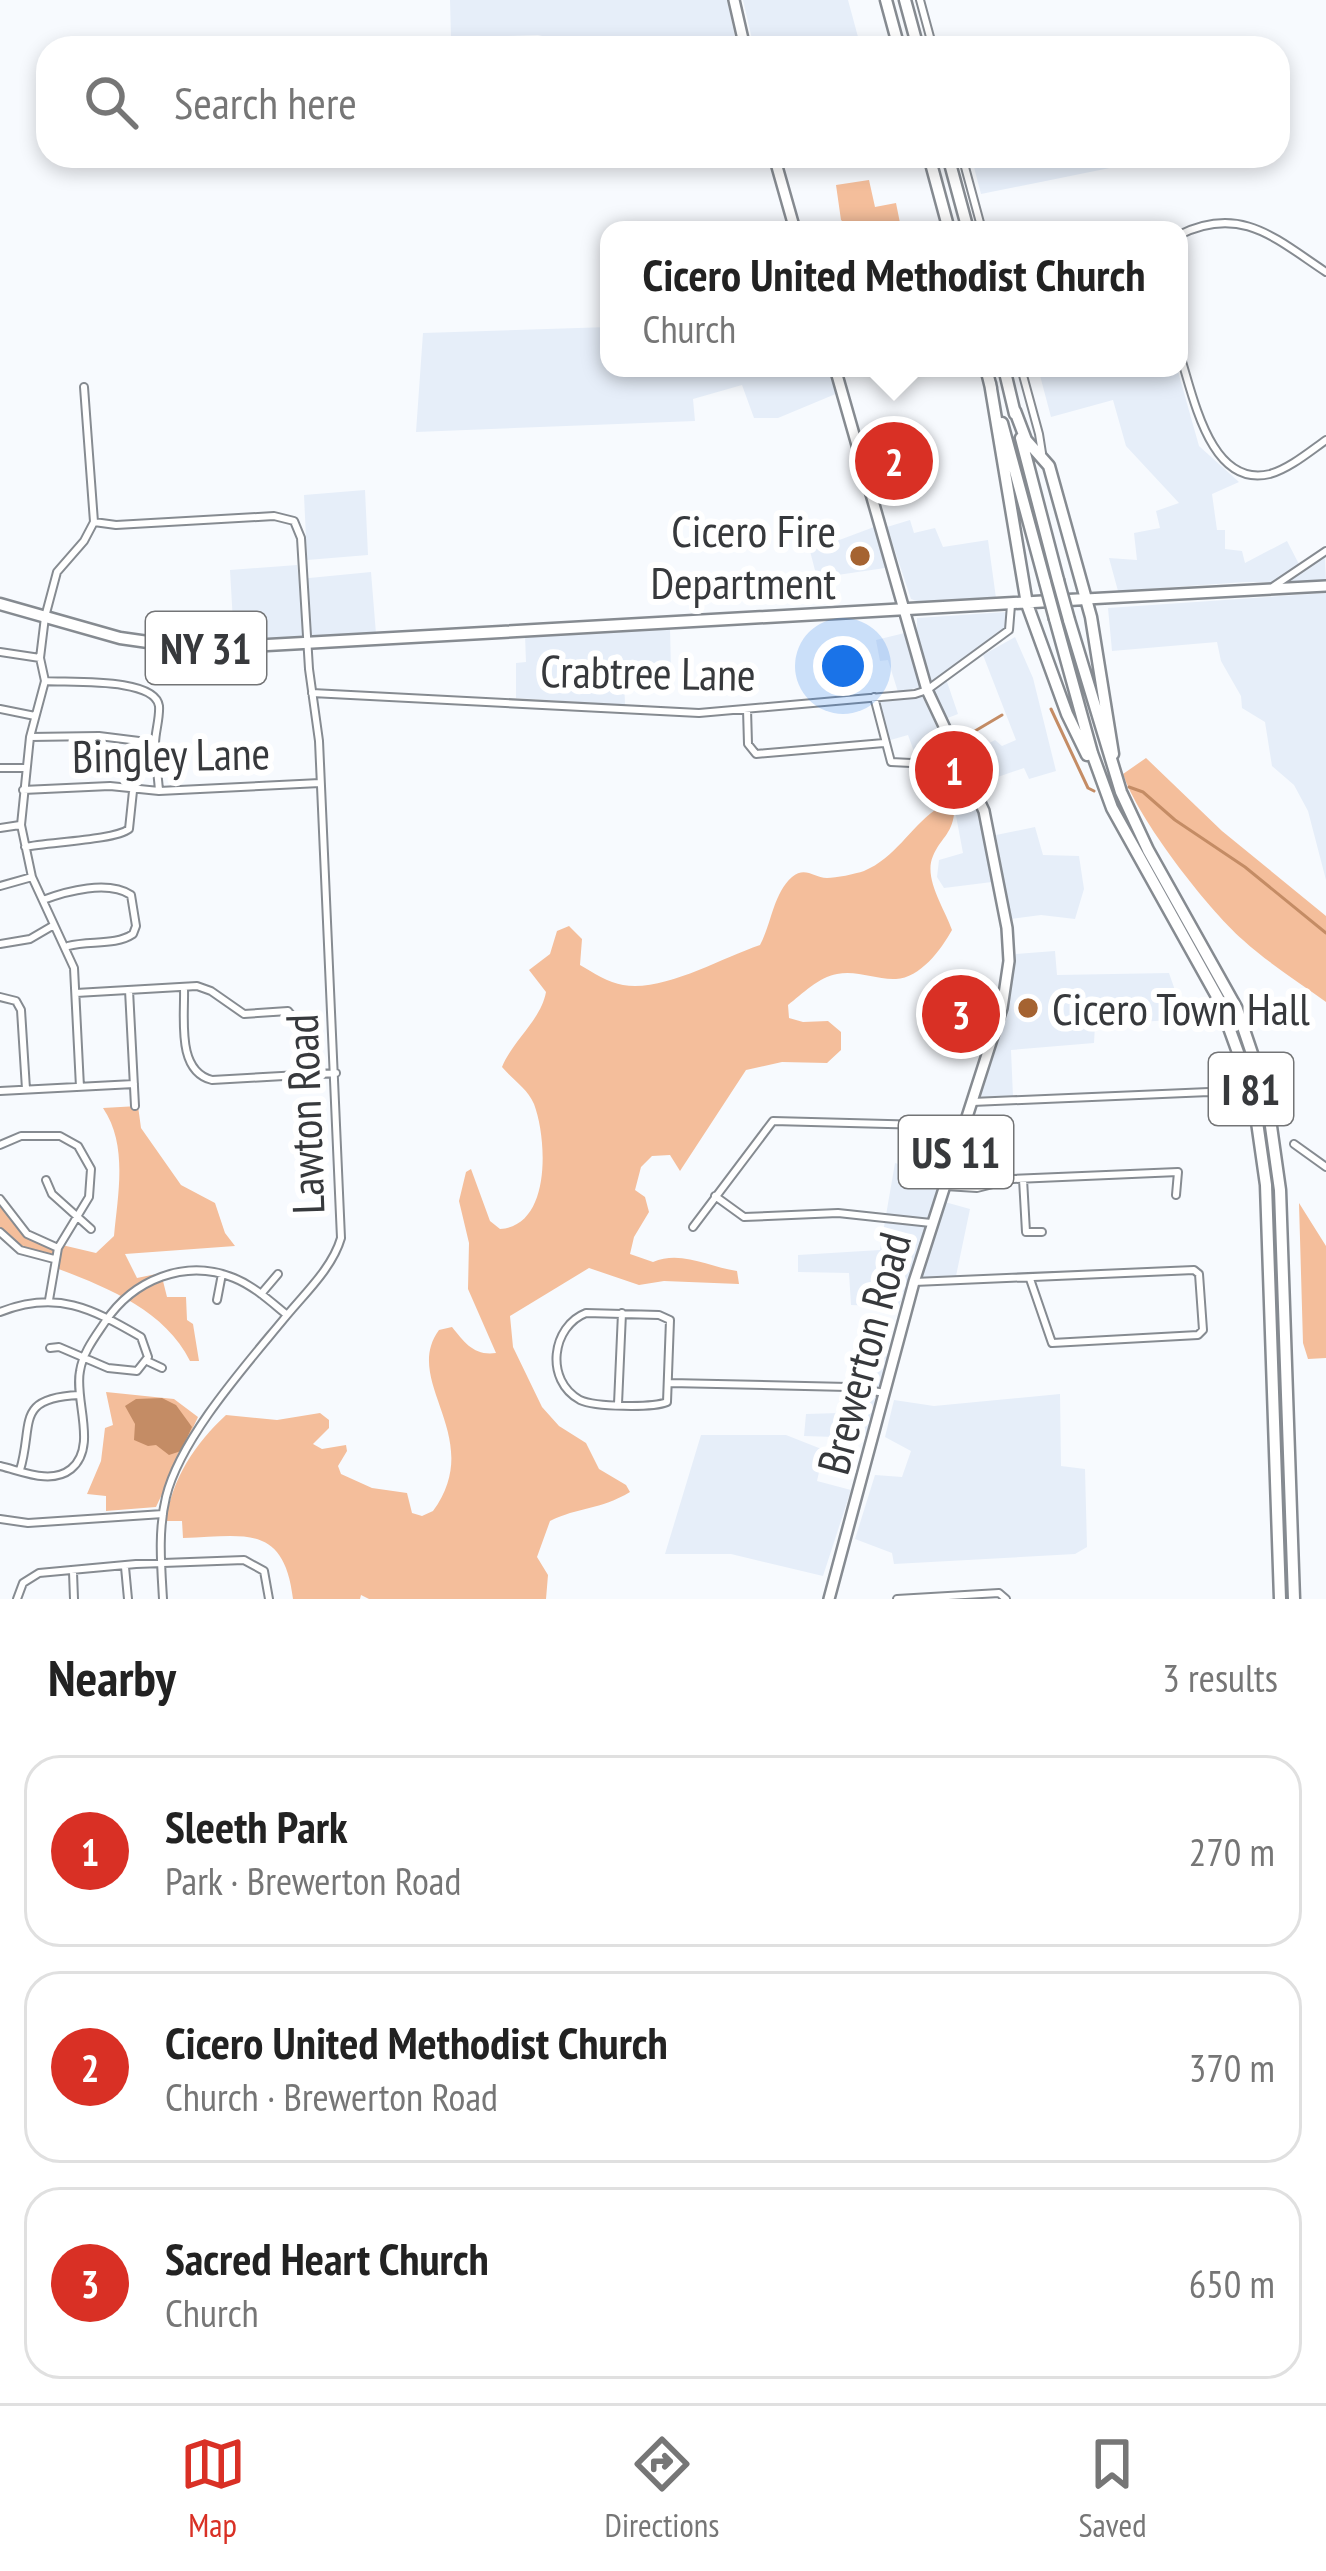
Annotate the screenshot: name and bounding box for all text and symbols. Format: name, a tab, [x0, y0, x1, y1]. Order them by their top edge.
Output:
search box	[36, 36, 1290, 168]
icon: search	[78, 69, 144, 135]
text: Search here	[174, 73, 357, 131]
popup	[600, 221, 1188, 377]
text: Cicero United Methodist Church	[643, 245, 1145, 303]
text: Church	[643, 303, 736, 354]
pin: 2	[855, 416, 933, 506]
place label: Cicero Fire Department	[650, 501, 837, 611]
marker: Cicero Fire Department	[847, 543, 873, 569]
road number: NY 31	[146, 612, 266, 684]
your location	[813, 636, 873, 696]
street label: Crabtree Lane	[540, 641, 756, 703]
street label: Bingley Lane	[72, 723, 270, 785]
pin: 1	[915, 725, 993, 815]
pin: 3	[922, 969, 1000, 1059]
place label: Cicero Town Hall	[1052, 979, 1310, 1037]
marker: Cicero Town Hall	[1015, 995, 1041, 1021]
street label: Lawton Road	[272, 1013, 336, 1215]
road number: I 81	[1209, 1053, 1293, 1125]
road number: US 11	[899, 1116, 1013, 1188]
street label: Brewerton Road	[803, 1226, 923, 1480]
text: Nearby	[48, 1644, 176, 1710]
text: 3 results	[1162, 1652, 1278, 1703]
text: Sleeth Park	[165, 1797, 347, 1855]
text: 1	[81, 1826, 99, 1877]
text: 270 m	[1189, 1826, 1275, 1877]
text: Park · Brewerton Road	[165, 1855, 461, 1906]
text: Cicero United Methodist Church	[165, 2013, 668, 2071]
text: 2	[81, 2042, 99, 2093]
text: 370 m	[1189, 2042, 1275, 2093]
text: Church · Brewerton Road	[165, 2071, 498, 2122]
text: Sacred Heart Church	[165, 2229, 489, 2287]
text: 3	[81, 2258, 99, 2309]
text: 650 m	[1189, 2258, 1275, 2309]
text: Church	[165, 2287, 259, 2338]
tab: Map	[180, 2431, 246, 2546]
tab: Directions	[605, 2431, 719, 2546]
tab: Saved	[1078, 2431, 1146, 2546]

